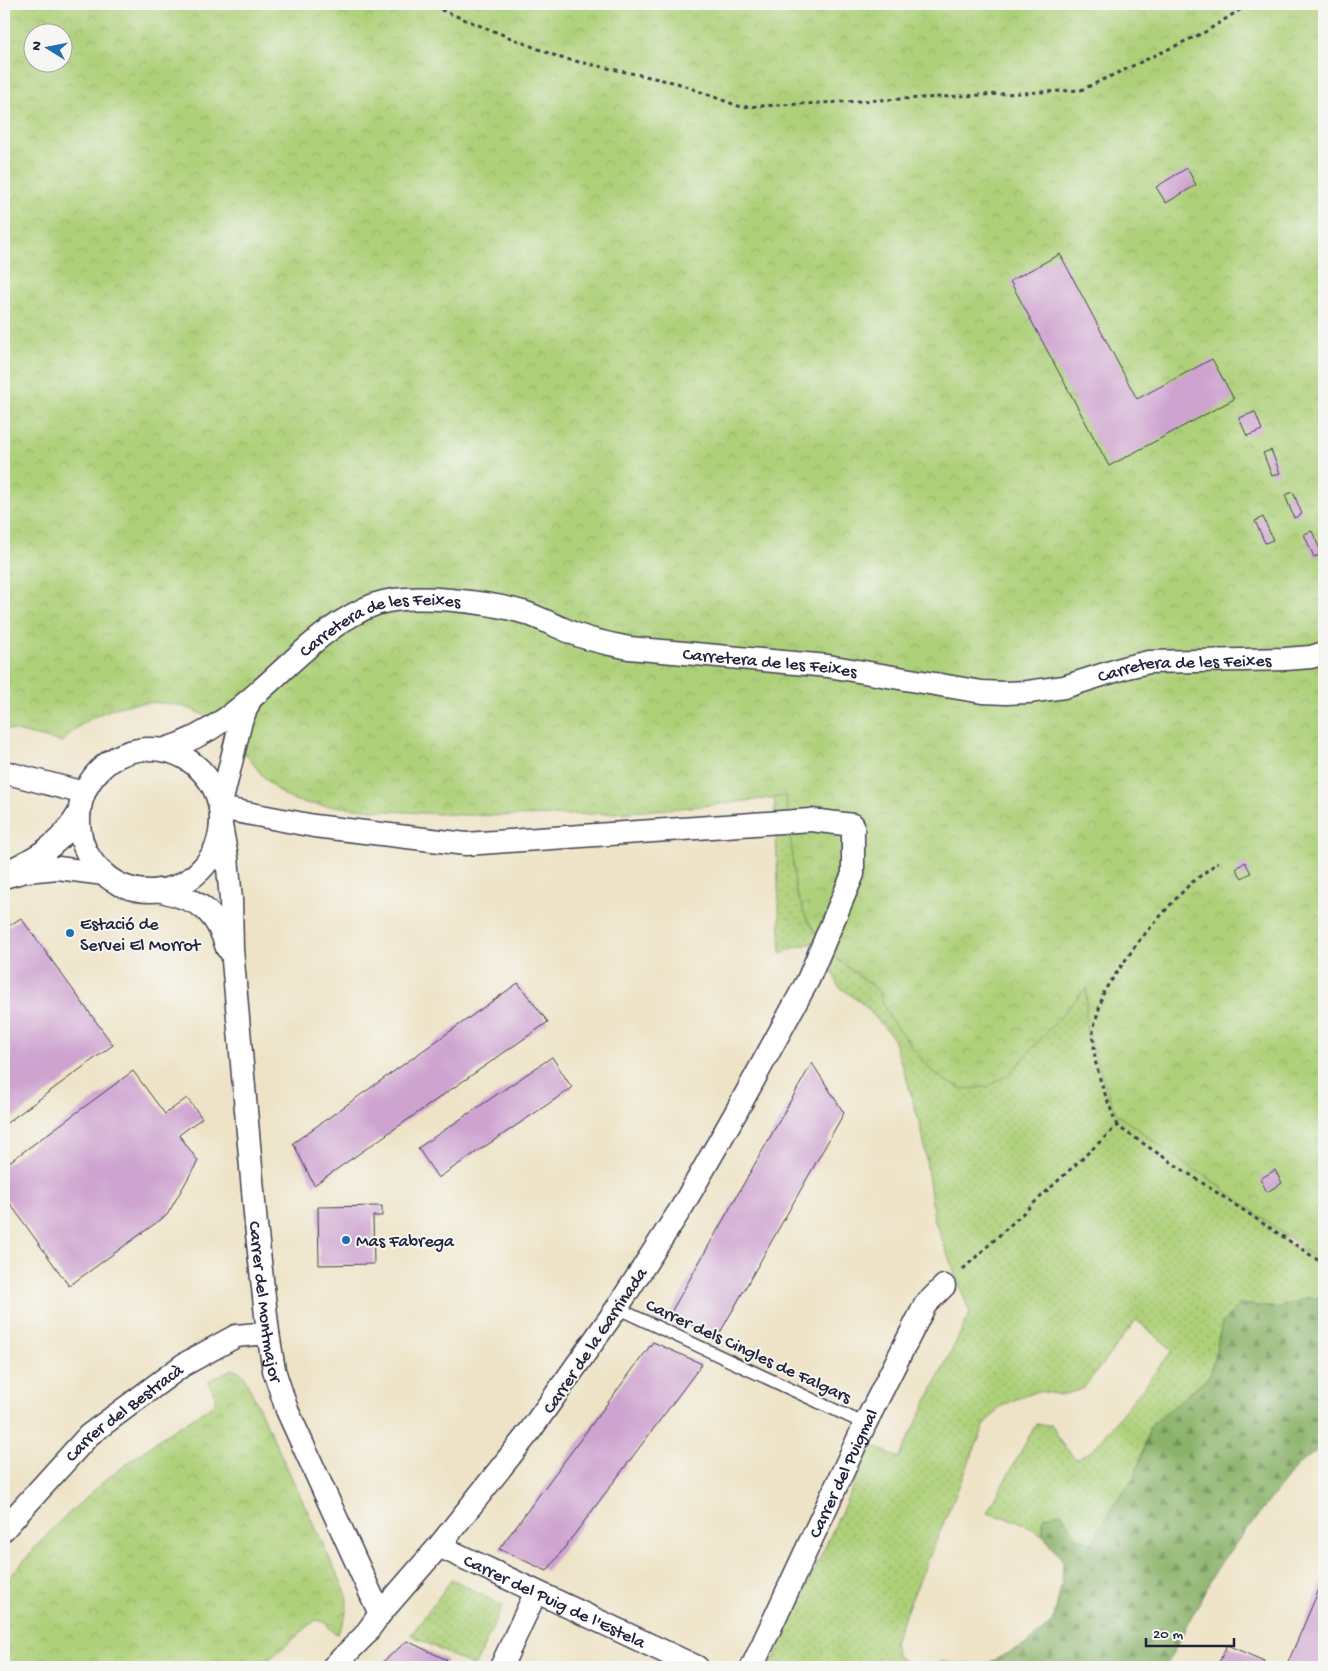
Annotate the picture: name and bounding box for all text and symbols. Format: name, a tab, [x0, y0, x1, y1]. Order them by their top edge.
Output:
north arrow	[22, 22, 72, 72]
text: N	[28, 40, 47, 52]
street label: Carretera de les Feixes	[296, 591, 463, 663]
street label: Carretera de les Feixes	[682, 645, 860, 684]
street label: Carretera de les Feixes	[1096, 651, 1273, 689]
place label: Estació de Servei El Morrot	[80, 915, 202, 957]
marker: Estació de Servei El Morrot	[64, 927, 76, 939]
street label: Carrer del Montmajor	[243, 1220, 286, 1387]
place label: Mas Fabrega	[356, 1232, 455, 1253]
marker: Mas Fabrega	[340, 1234, 352, 1246]
street label: Carrer de la Garrinada	[539, 1263, 653, 1418]
street label: Carrer dels Cingles de Falgars	[642, 1295, 855, 1410]
street label: Carrer del Bestracà	[62, 1360, 189, 1467]
street label: Carrer del Puigmal	[806, 1406, 884, 1542]
street label: Carrer del Puig de l'Estela	[460, 1551, 649, 1655]
scale bar	[1146, 1616, 1233, 1648]
text: 20 m	[1153, 1626, 1183, 1644]

